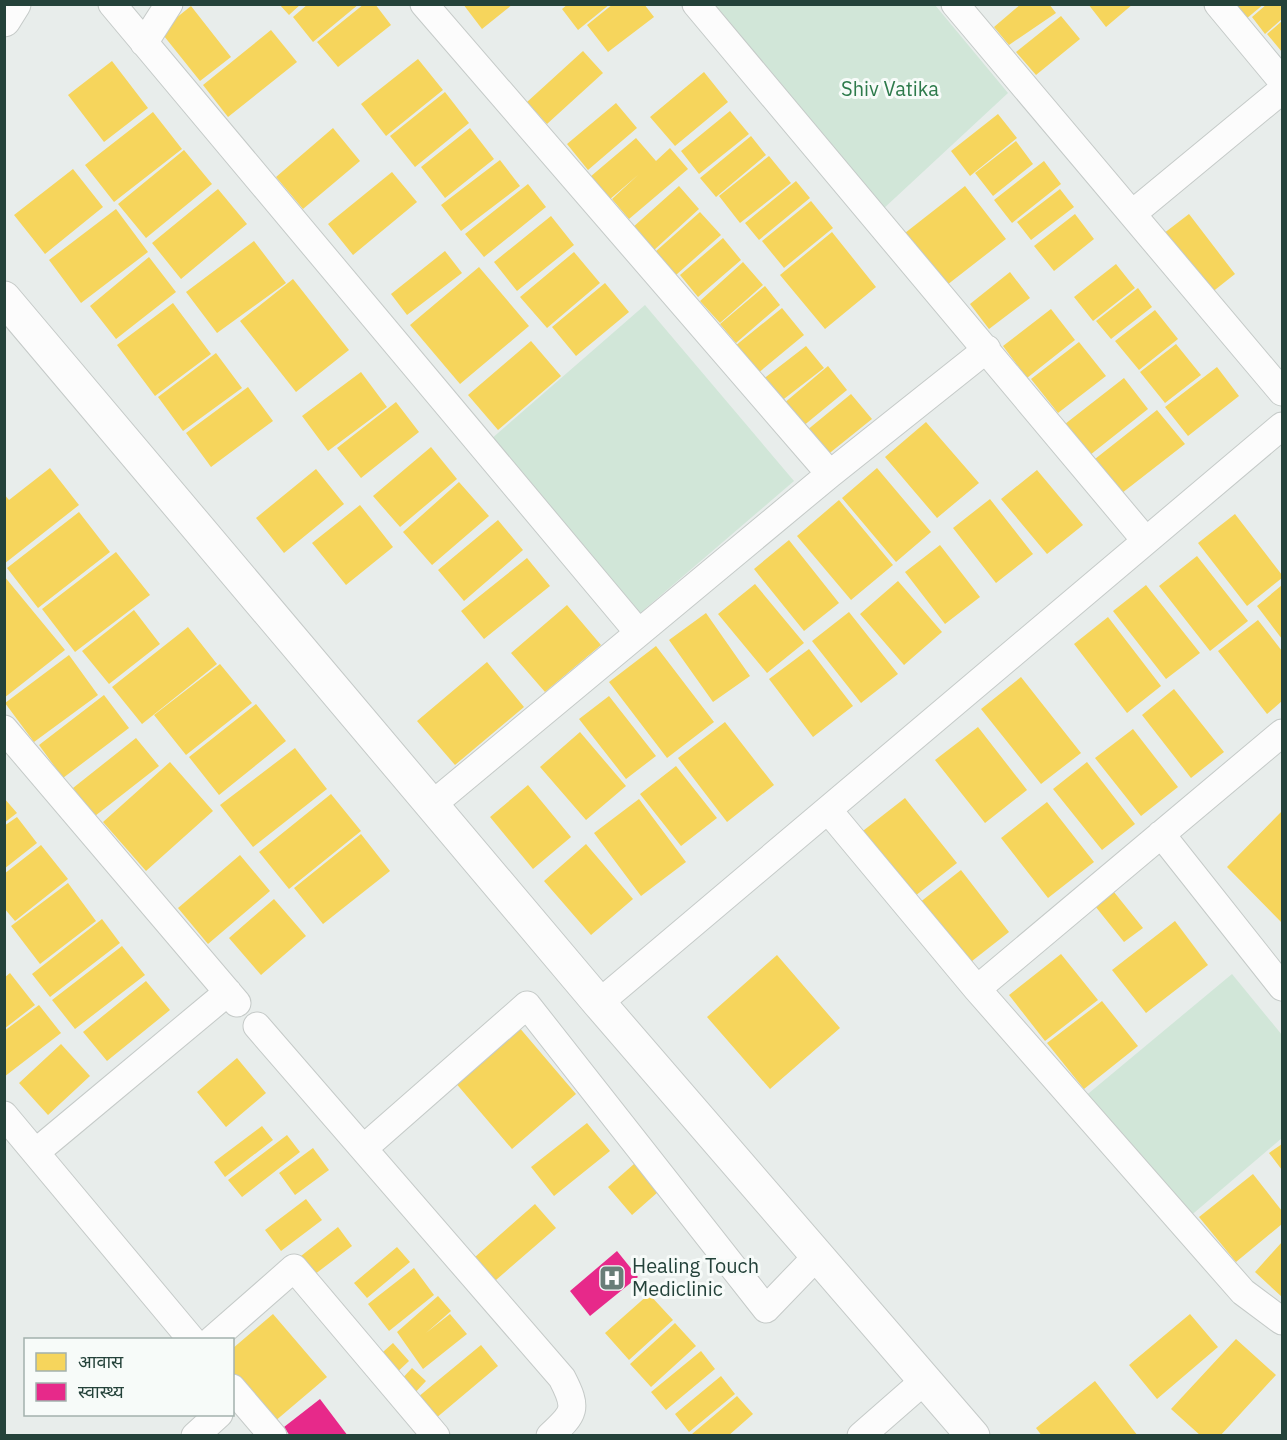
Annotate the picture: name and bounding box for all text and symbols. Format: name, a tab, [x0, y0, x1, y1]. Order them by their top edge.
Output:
park label: Shiv Vatika	[841, 75, 939, 102]
place label: Healing Touch Mediclinic	[632, 1252, 759, 1302]
hospital icon: Healing Touch Mediclinic	[597, 1263, 627, 1293]
legend	[24, 1338, 234, 1416]
text: आवास	[78, 1350, 124, 1373]
text: स्वास्थ्य	[78, 1380, 124, 1403]

